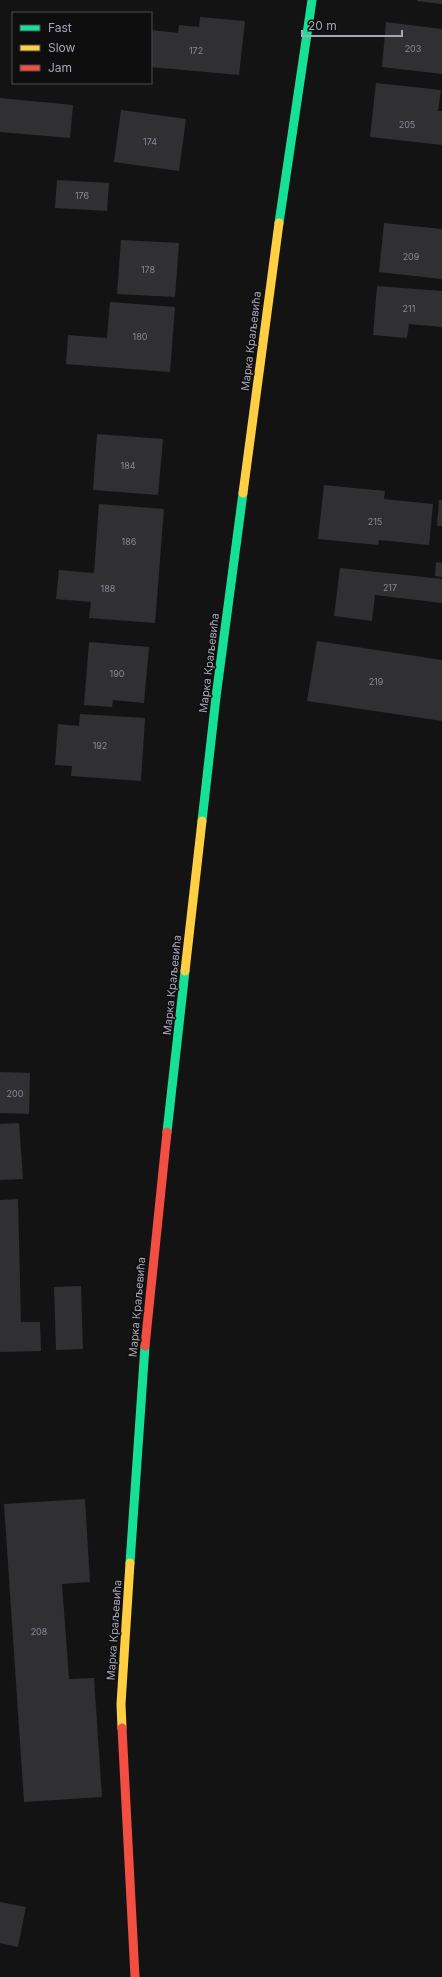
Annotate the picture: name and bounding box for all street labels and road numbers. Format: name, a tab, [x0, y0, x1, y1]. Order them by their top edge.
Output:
street label: Марка Краљевића	[238, 290, 264, 392]
street label: Марка Краљевића	[196, 612, 222, 714]
street label: Марка Краљевића	[160, 934, 184, 1036]
street label: Марка Краљевића	[126, 1256, 148, 1358]
street label: Марка Краљевића	[104, 1579, 124, 1681]

